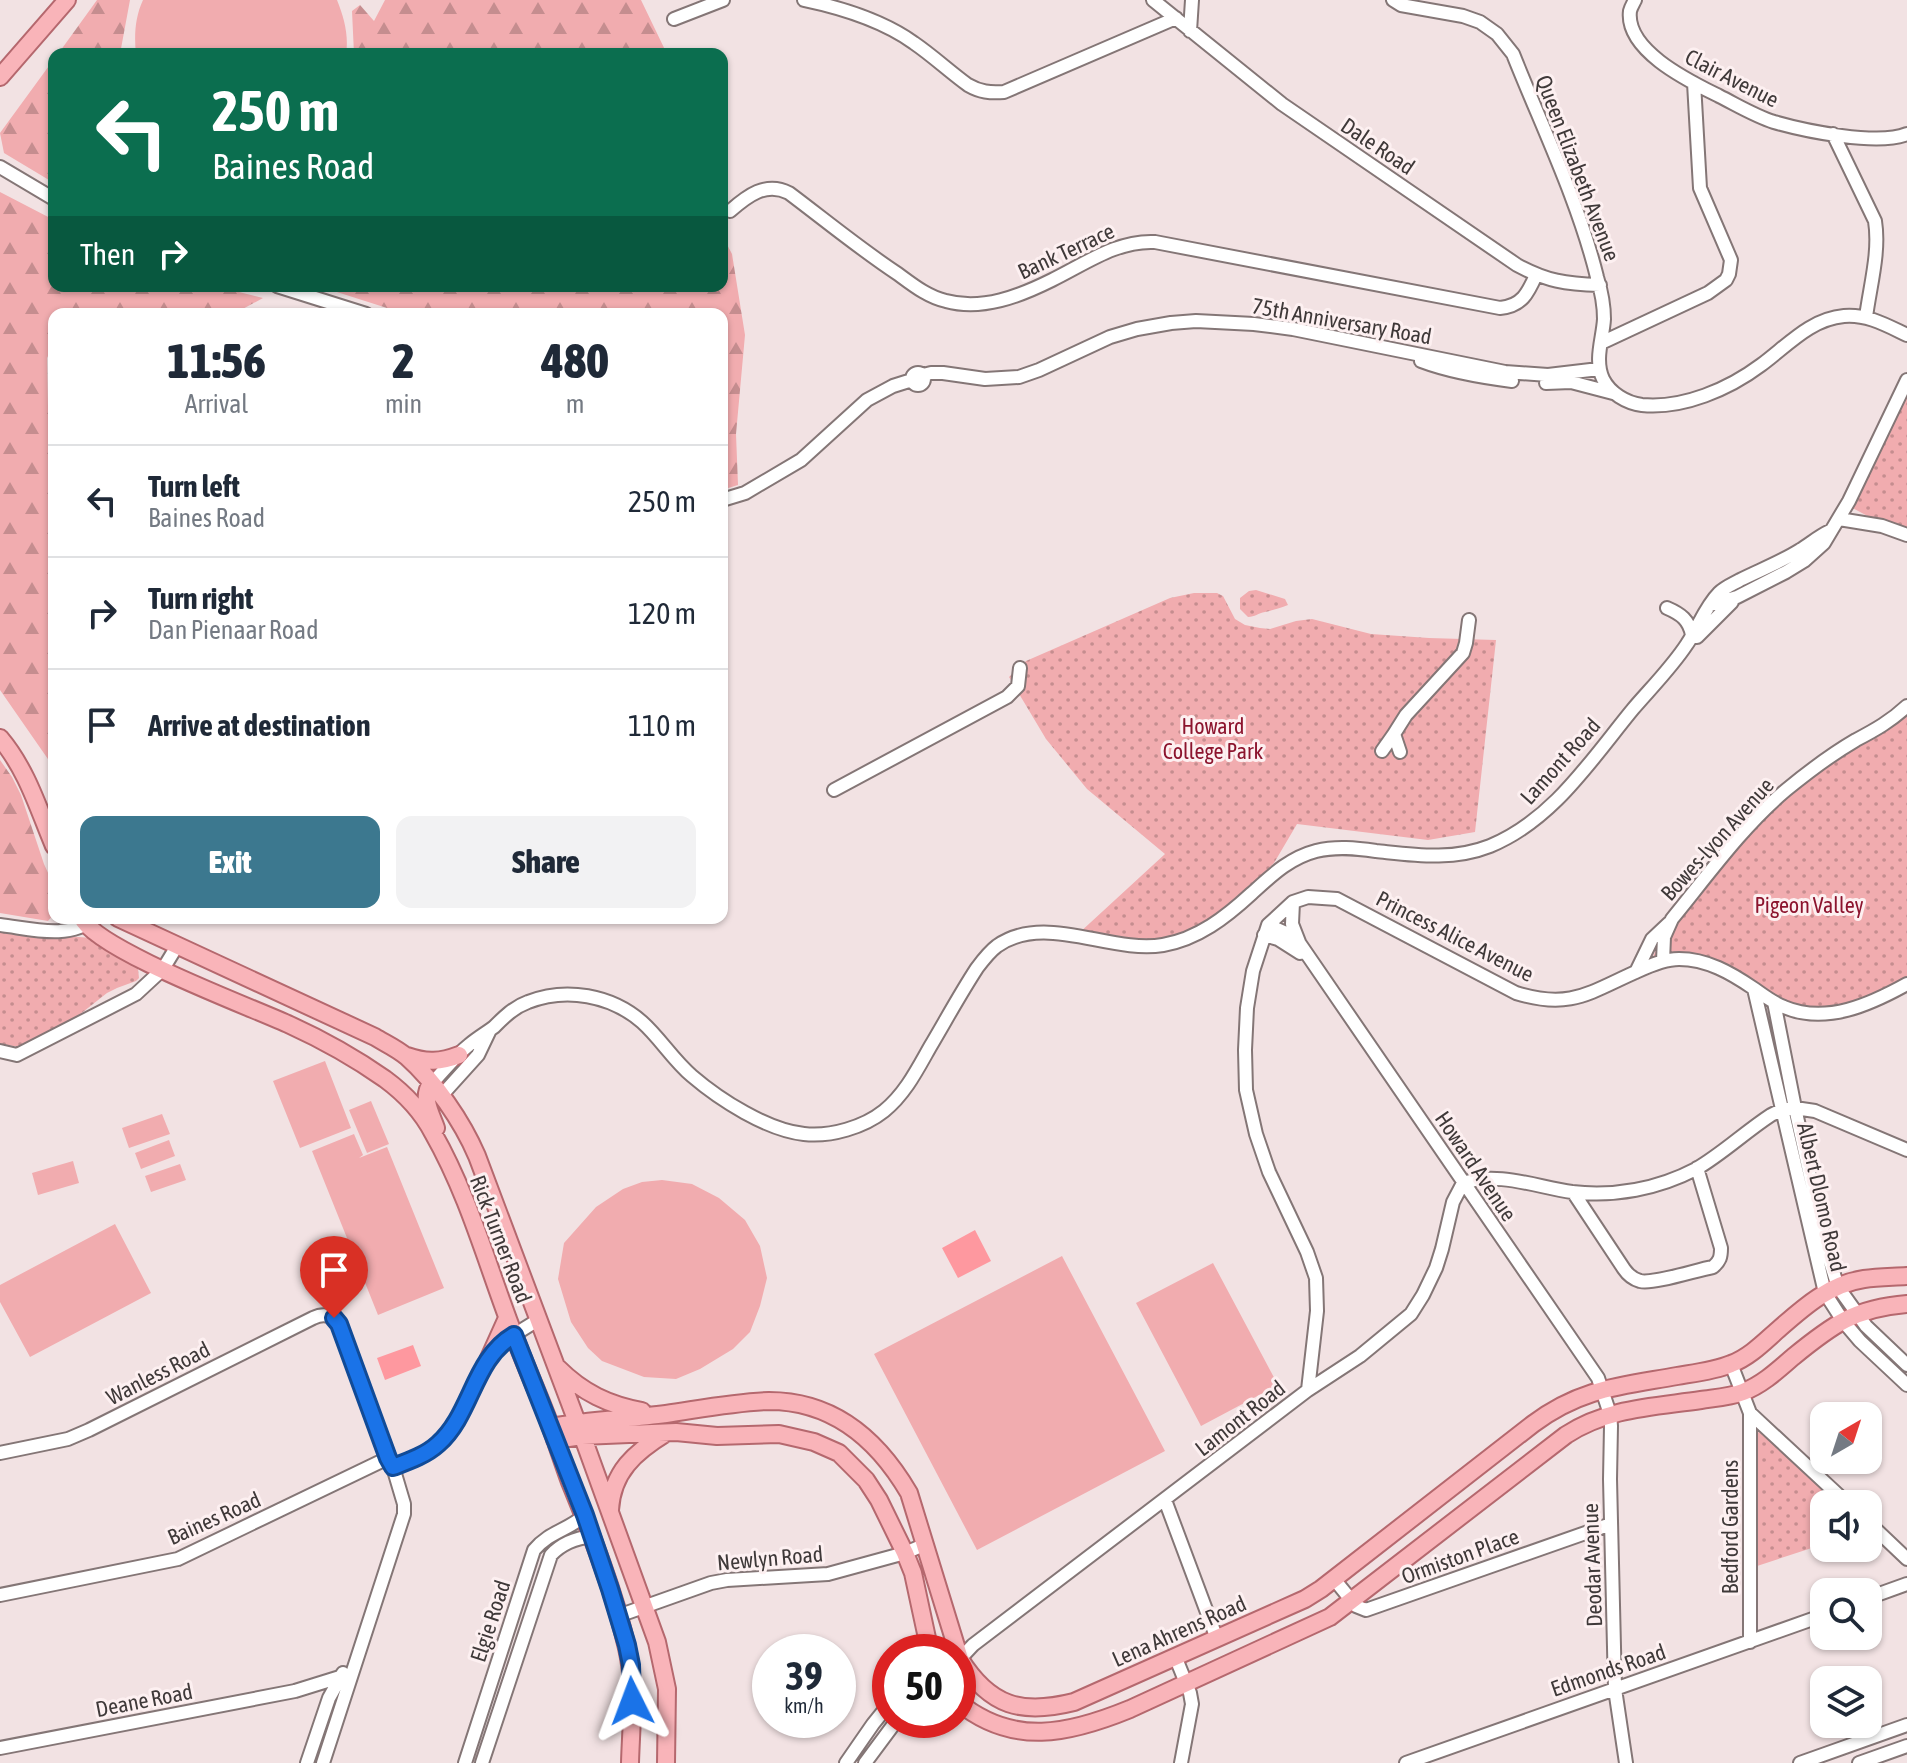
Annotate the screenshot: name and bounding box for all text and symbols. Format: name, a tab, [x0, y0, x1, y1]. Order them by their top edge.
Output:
street label: Clair Avenue	[1681, 43, 1783, 113]
street label: Queen Elizabeth Avenue	[1531, 71, 1625, 265]
text: 250 m	[212, 79, 339, 143]
icon: left	[80, 80, 184, 184]
street label: Dale Road	[1336, 112, 1420, 180]
text: Baines Road	[212, 145, 374, 187]
street label: Bank Terrace	[1014, 217, 1118, 285]
icon: right	[151, 232, 195, 276]
text: Then	[80, 237, 135, 271]
street label: 75th Anniversary Road	[1250, 292, 1434, 350]
text: 11:56	[167, 333, 266, 388]
text: 2	[392, 333, 415, 388]
text: 480	[541, 333, 609, 388]
text: Arrival	[185, 389, 248, 419]
text: min	[385, 389, 422, 419]
text: m	[566, 389, 584, 419]
text: Turn left	[148, 469, 240, 503]
icon: left	[80, 479, 124, 523]
text: 250 m	[628, 484, 696, 518]
text: Baines Road	[148, 503, 265, 533]
text: Turn right	[148, 581, 254, 615]
icon: right	[80, 591, 124, 635]
text: 120 m	[628, 596, 696, 630]
text: Dan Pienaar Road	[148, 615, 318, 645]
icon: arrive	[80, 703, 124, 747]
text: Arrive at destination	[148, 708, 370, 742]
text: 110 m	[628, 708, 696, 742]
park label: Howard College Park	[1163, 713, 1264, 764]
street label: Lamont Road	[1515, 713, 1605, 809]
street label: Bowes-lyon Avenue	[1655, 772, 1779, 906]
button: Exit	[80, 816, 380, 908]
button: Share	[396, 816, 696, 908]
street label: Princess Alice Avenue	[1372, 885, 1538, 987]
park label: Pigeon Valley	[1755, 892, 1863, 918]
street label: Howard Avenue	[1430, 1106, 1522, 1226]
street label: Albert Dlomo Road	[1792, 1120, 1852, 1274]
street label: Rick Turner Road	[465, 1171, 537, 1307]
pin	[300, 1236, 368, 1318]
icon: arrive	[312, 1248, 356, 1292]
street label: Wanless Road	[102, 1336, 214, 1410]
street label: Lamont Road	[1190, 1375, 1290, 1461]
north arrow	[1810, 1402, 1882, 1474]
map controls	[1810, 1402, 1882, 1738]
street label: Bedford Gardens	[1717, 1460, 1743, 1594]
street label: Baines Road	[163, 1486, 265, 1550]
button: sound	[1810, 1490, 1882, 1562]
street label: Deodar Avenue	[1577, 1503, 1607, 1627]
street label: Ormiston Place	[1398, 1523, 1522, 1589]
street label: Newlyn Road	[716, 1540, 824, 1576]
street label: Elgie Road	[465, 1577, 515, 1665]
button: search	[1810, 1578, 1882, 1650]
street label: Lena Ahrens Road	[1108, 1590, 1250, 1672]
speed limit sign: 50	[872, 1634, 976, 1738]
street label: Edmonds Road	[1547, 1638, 1669, 1702]
text: 39	[785, 1653, 823, 1698]
position arrow	[590, 1659, 674, 1743]
button: layers	[1810, 1666, 1882, 1738]
street label: Deane Road	[93, 1678, 195, 1722]
text: km/h	[784, 1694, 824, 1717]

